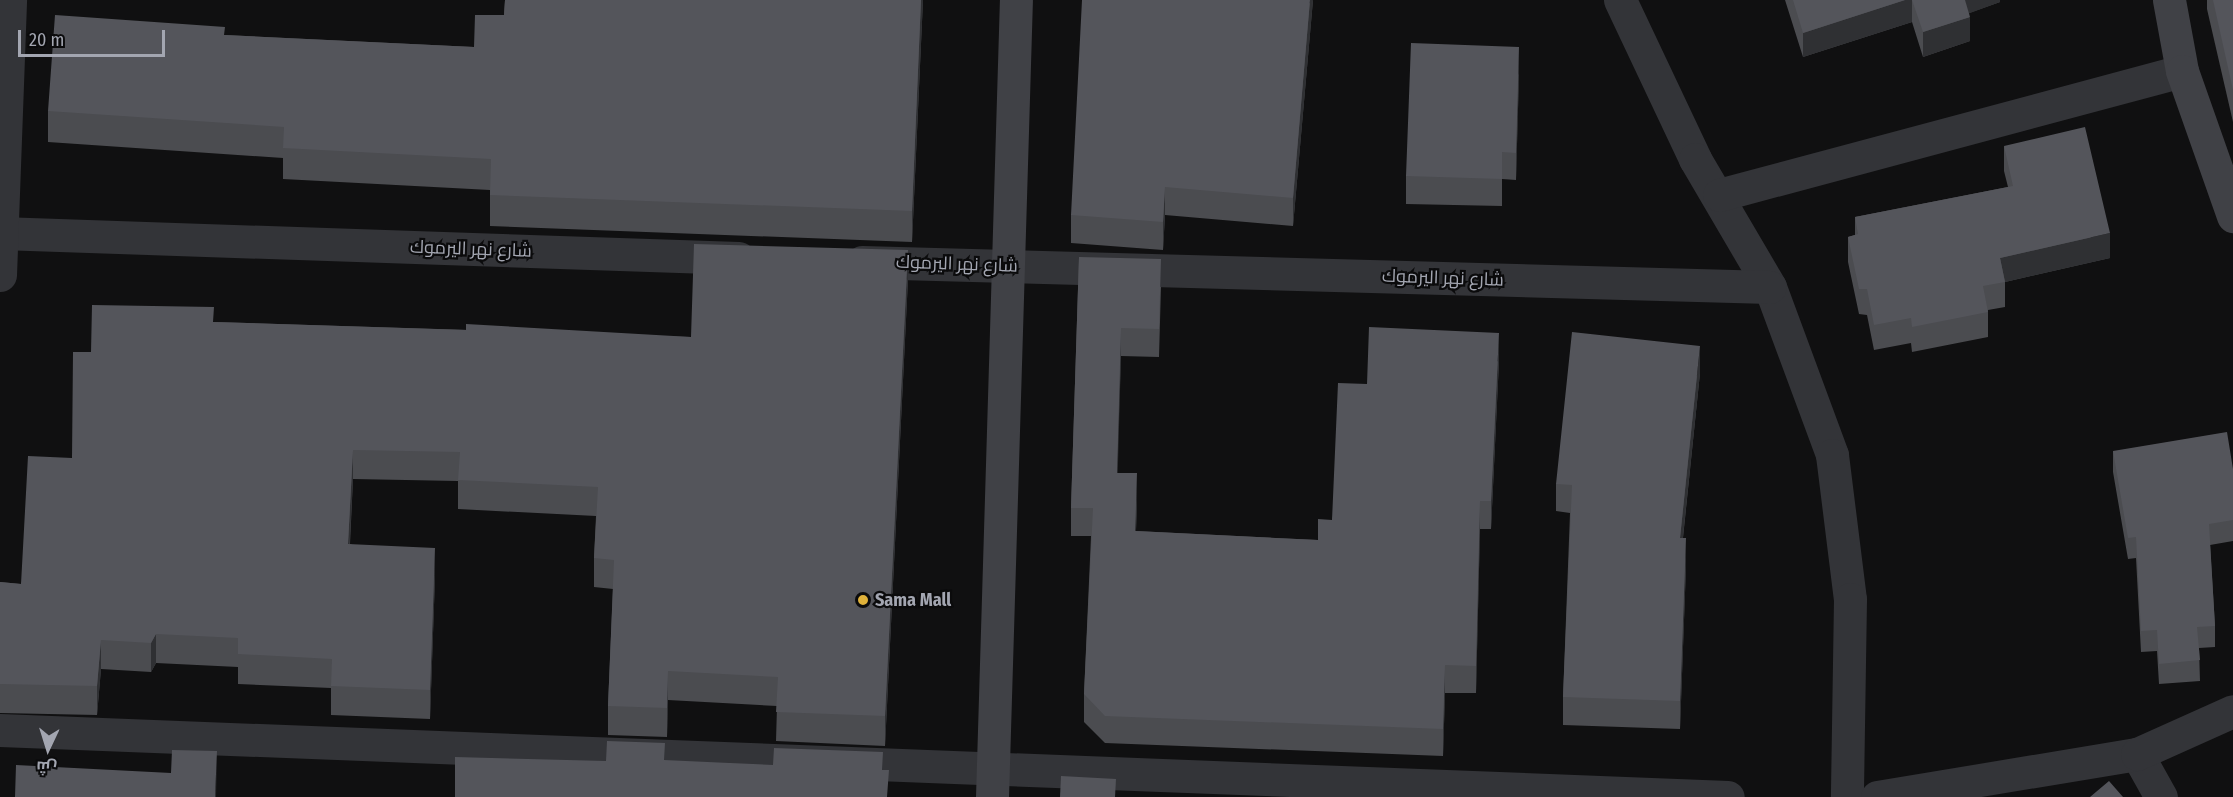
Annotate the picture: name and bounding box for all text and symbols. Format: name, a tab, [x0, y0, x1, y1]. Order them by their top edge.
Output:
scale bar	[21, 18, 168, 56]
text: 20 m	[29, 29, 64, 51]
street label: شارع نهر اليرموك	[410, 236, 532, 262]
street label: شارع نهر اليرموك	[896, 251, 1018, 277]
street label: شارع نهر اليرموك	[1382, 265, 1504, 291]
place label: Sama Mall	[875, 589, 951, 611]
marker: Sama Mall	[856, 593, 870, 607]
north arrow	[18, 719, 78, 779]
text: ش	[36, 757, 58, 778]

